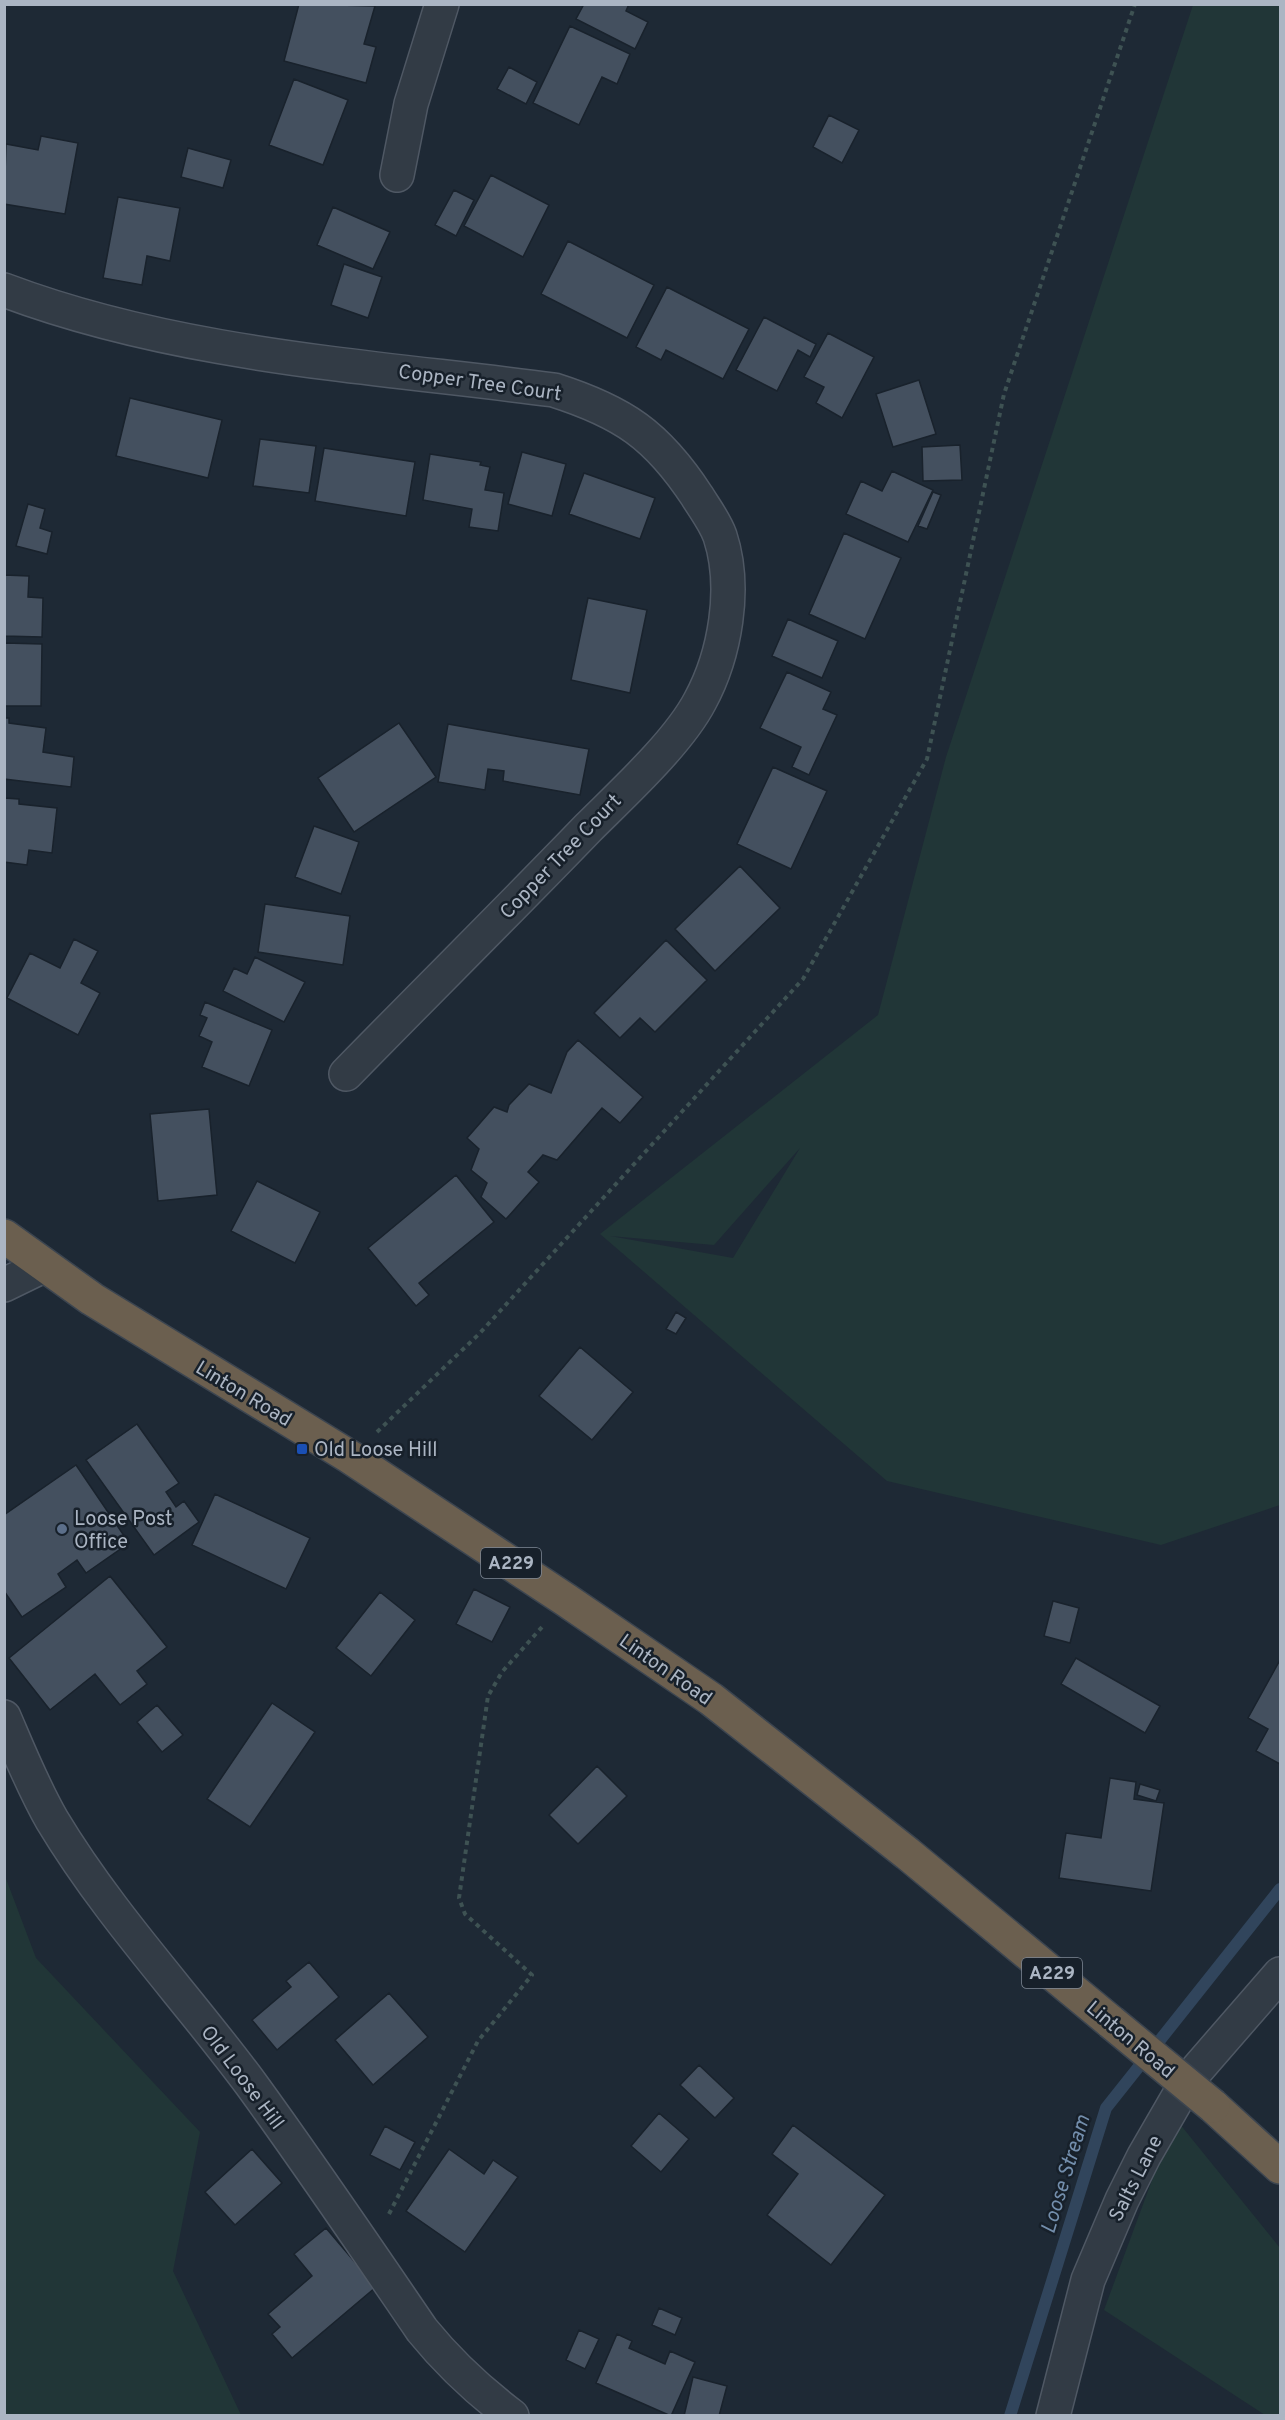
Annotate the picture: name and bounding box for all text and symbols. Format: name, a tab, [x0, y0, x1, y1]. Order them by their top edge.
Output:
street label: Copper Tree Court	[396, 360, 563, 408]
street label: Copper Tree Court	[495, 789, 628, 926]
street label: Linton Road	[190, 1356, 296, 1434]
place label: Old Loose Hill	[314, 1438, 438, 1464]
marker: Old Loose Hill	[295, 1442, 309, 1456]
place label: Loose Post Office	[74, 1507, 173, 1556]
marker: Loose Post Office	[55, 1522, 69, 1536]
road number: A229	[481, 1548, 541, 1578]
street label: Linton Road	[613, 1629, 717, 1712]
road number: A229	[1022, 1958, 1082, 1988]
street label: Linton Road	[1080, 1996, 1179, 2085]
street label: Old Loose Hill	[194, 2021, 289, 2135]
water label: Loose Stream	[1036, 2111, 1098, 2237]
street label: Salts Lane	[1104, 2131, 1170, 2226]

